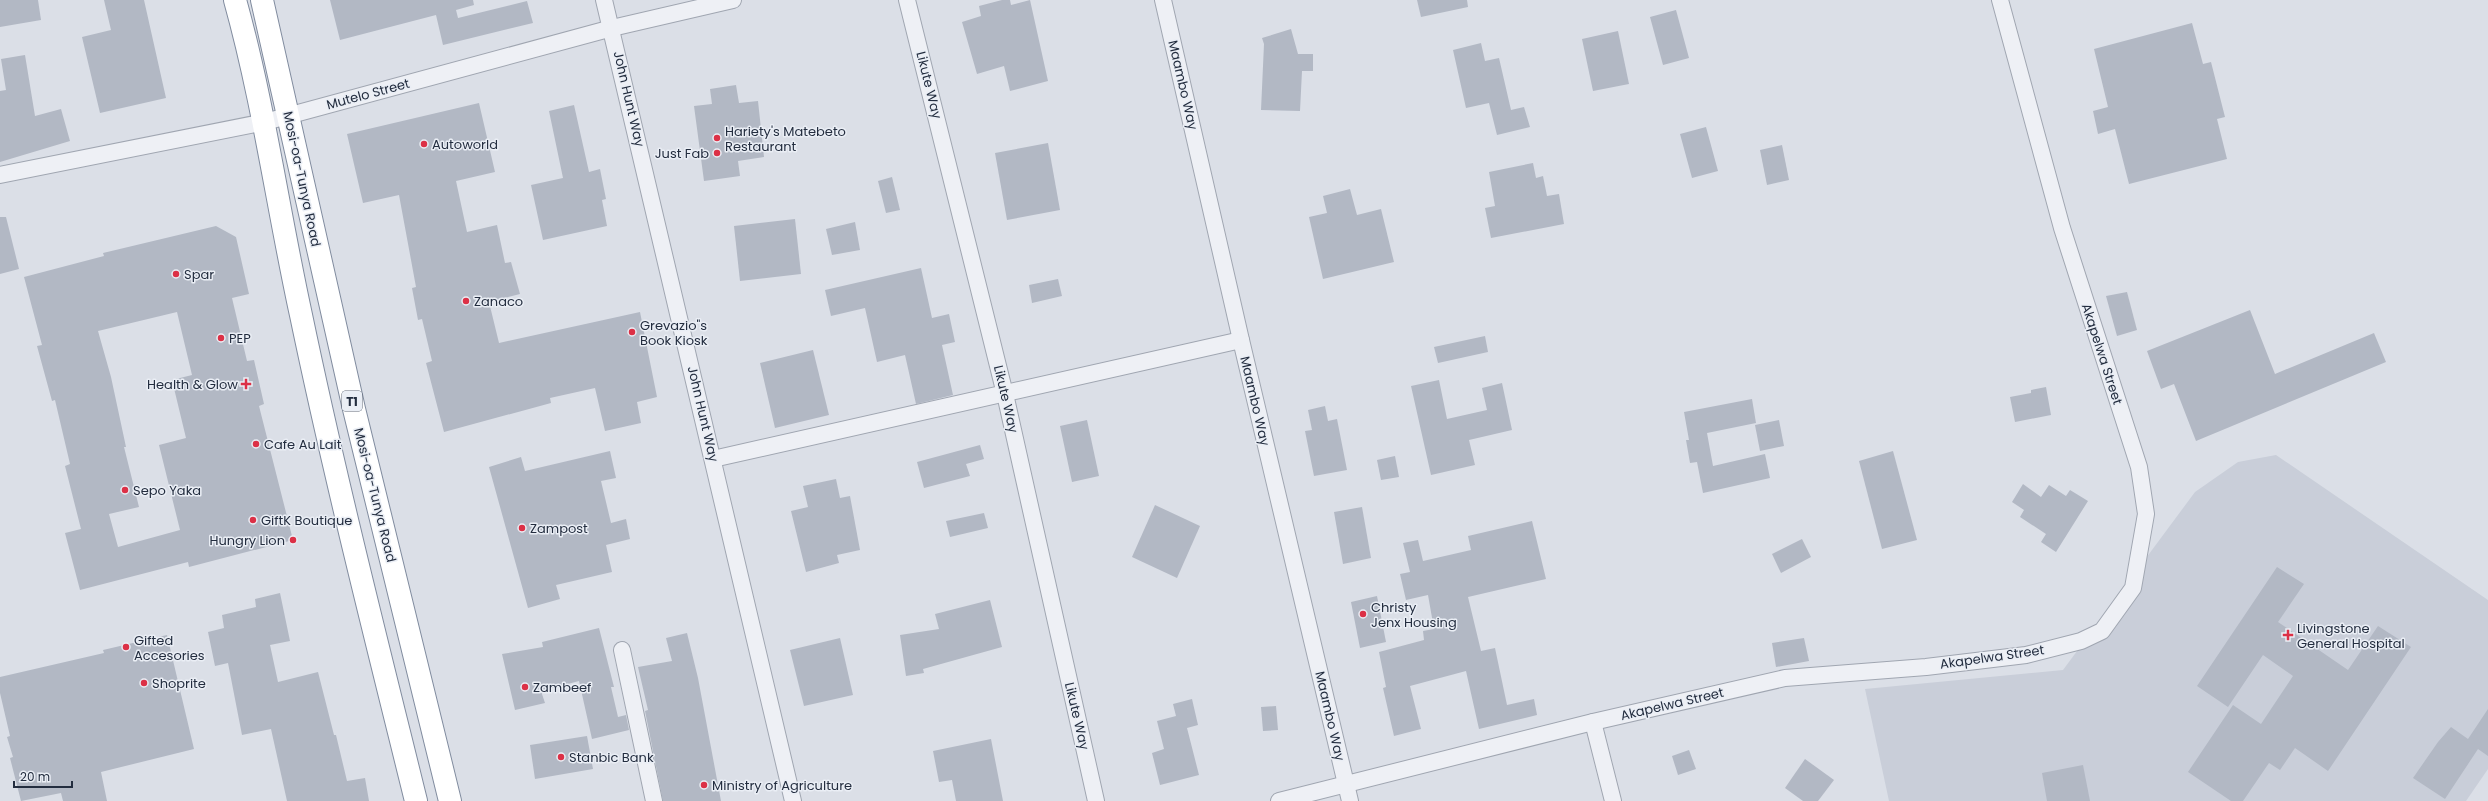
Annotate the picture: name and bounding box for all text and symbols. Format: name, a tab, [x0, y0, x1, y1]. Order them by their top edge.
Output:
street label: Maambo Way	[1163, 38, 1203, 132]
street label: John Hunt Way	[609, 49, 649, 150]
street label: Likute Way	[911, 49, 947, 121]
street label: Mutelo Street	[324, 74, 412, 114]
street label: Mosi-oa-Tunya Road	[278, 110, 326, 248]
place label: Hariety's Matebeto Restaurant	[725, 122, 846, 156]
marker: Hariety's Matebeto Restaurant	[712, 133, 722, 143]
place label: Autoworld	[432, 135, 498, 154]
marker: Autoworld	[419, 139, 429, 149]
place label: Just Fab	[655, 144, 709, 163]
marker: Just Fab	[712, 148, 722, 158]
place label: Spar	[184, 265, 214, 284]
marker: Spar	[171, 269, 181, 279]
place label: Zanaco	[474, 292, 523, 311]
marker: Zanaco	[461, 296, 471, 306]
street label: Akapelwa Street	[2077, 301, 2127, 407]
place label: Grevazio"s Book Kiosk	[640, 316, 708, 350]
marker: Grevazio"s Book Kiosk	[627, 327, 637, 337]
place label: PEP	[229, 329, 251, 348]
marker: PEP	[216, 333, 226, 343]
street label: Maambo Way	[1235, 354, 1275, 448]
street label: Likute Way	[989, 363, 1023, 435]
street label: John Hunt Way	[683, 364, 723, 465]
place label: Health & Glow	[147, 375, 238, 394]
marker: Health & Glow	[241, 379, 251, 389]
road number: T1	[342, 391, 362, 411]
street label: Mosi-oa-Tunya Road	[349, 426, 401, 564]
place label: Cafe Au Lait	[264, 435, 342, 454]
marker: Cafe Au Lait	[251, 439, 261, 449]
place label: Sepo Yaka	[133, 481, 201, 500]
marker: Sepo Yaka	[120, 485, 130, 495]
place label: GiftK Boutique	[261, 511, 352, 530]
marker: GiftK Boutique	[248, 515, 258, 525]
place label: Zampost	[530, 519, 588, 538]
marker: Zampost	[517, 523, 527, 533]
place label: Hungry Lion	[209, 531, 285, 550]
marker: Hungry Lion	[288, 535, 298, 545]
place label: Christy Jenx Housing	[1371, 598, 1457, 632]
marker: Christy Jenx Housing	[1358, 609, 1368, 619]
place label: Livingstone General Hospital	[2297, 619, 2405, 653]
marker: Livingstone General Hospital	[2282, 629, 2294, 641]
place label: Gifted Accesories	[134, 631, 205, 665]
street label: Akapelwa Street	[1939, 640, 2046, 674]
marker: Gifted Accesories	[121, 642, 131, 652]
street label: Maambo Way	[1310, 669, 1350, 763]
place label: Shoprite	[152, 674, 206, 693]
marker: Shoprite	[139, 678, 149, 688]
place label: Zambeef	[533, 678, 591, 697]
street label: Likute Way	[1060, 680, 1094, 752]
marker: Zambeef	[520, 682, 530, 692]
street label: Akapelwa Street	[1619, 683, 1726, 725]
place label: Stanbic Bank	[569, 748, 654, 767]
marker: Stanbic Bank	[556, 752, 566, 762]
scale bar	[14, 763, 72, 789]
text: 20 m	[20, 768, 50, 785]
place label: Ministry of Agriculture	[712, 776, 852, 795]
marker: Ministry of Agriculture	[699, 780, 709, 790]

